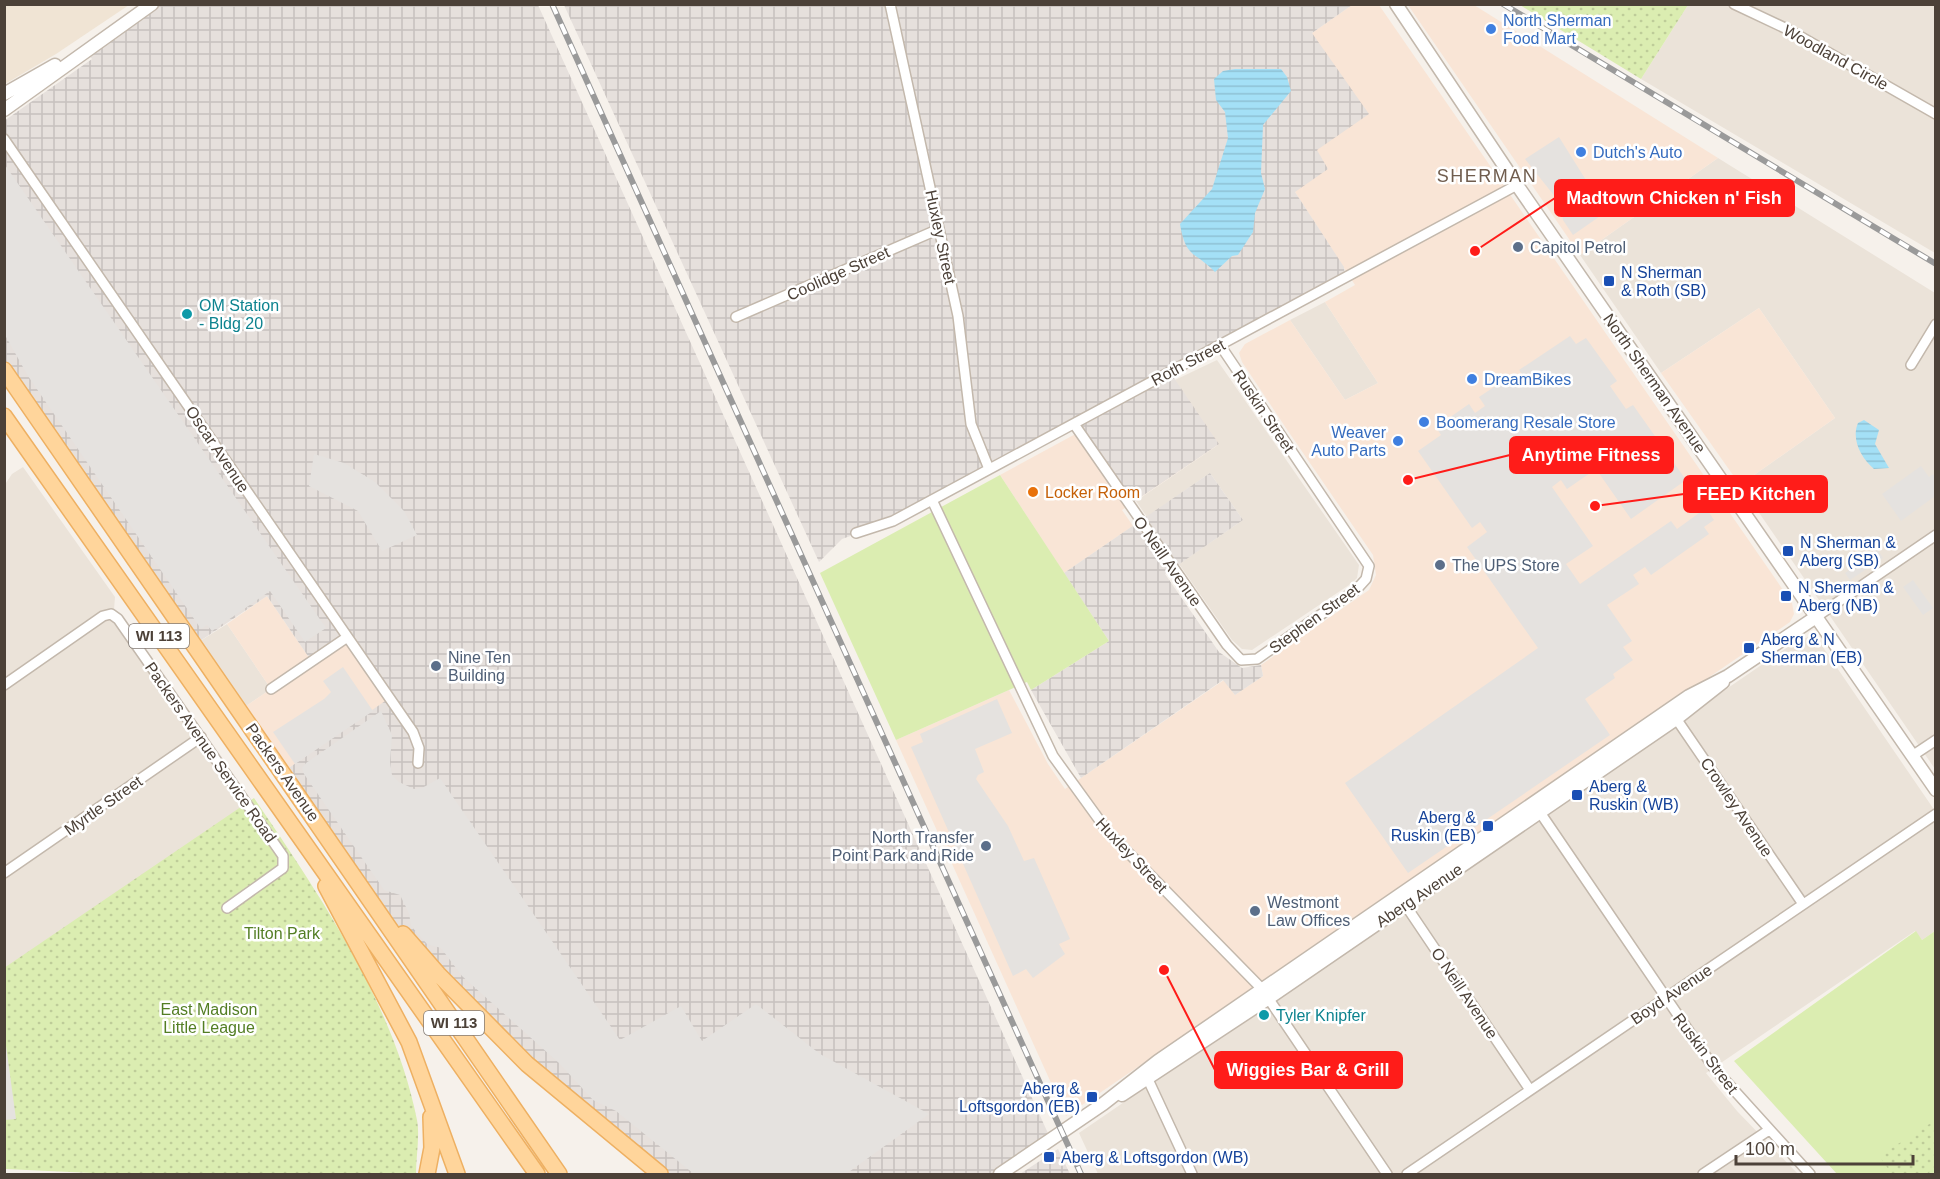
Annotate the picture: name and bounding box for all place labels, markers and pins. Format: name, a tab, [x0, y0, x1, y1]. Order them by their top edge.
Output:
place label: North Sherman Food Mart	[1503, 12, 1612, 47]
marker: North Sherman Food Mart	[1484, 22, 1498, 36]
place label: Dutch's Auto	[1593, 144, 1682, 161]
marker: Dutch's Auto	[1574, 145, 1588, 159]
callout: Madtown Chicken n' Fish	[1555, 180, 1794, 216]
place label: Capitol Petrol	[1530, 239, 1626, 256]
marker: Capitol Petrol	[1511, 240, 1525, 254]
place label: N Sherman & Roth (SB)	[1621, 264, 1706, 299]
marker: N Sherman & Roth (SB)	[1602, 274, 1616, 288]
place label: OM Station - Bldg 20	[199, 297, 279, 332]
marker: OM Station - Bldg 20	[180, 307, 194, 321]
place label: DreamBikes	[1484, 371, 1571, 388]
marker: DreamBikes	[1465, 372, 1479, 386]
place label: Boomerang Resale Store	[1436, 414, 1616, 431]
marker: Boomerang Resale Store	[1417, 415, 1431, 429]
place label: Weaver Auto Parts	[1311, 424, 1387, 459]
marker: Weaver Auto Parts	[1391, 434, 1405, 448]
callout: Anytime Fitness	[1510, 437, 1673, 473]
callout: FEED Kitchen	[1684, 476, 1827, 512]
place label: Locker Room	[1045, 484, 1140, 501]
marker: Locker Room	[1026, 485, 1040, 499]
place label: N Sherman & Aberg (SB)	[1800, 534, 1896, 569]
marker: N Sherman & Aberg (SB)	[1781, 544, 1795, 558]
place label: The UPS Store	[1452, 557, 1560, 574]
marker: The UPS Store	[1433, 558, 1447, 572]
place label: N Sherman & Aberg (NB)	[1798, 579, 1894, 614]
marker: N Sherman & Aberg (NB)	[1779, 589, 1793, 603]
place label: Aberg & N Sherman (EB)	[1761, 631, 1862, 666]
marker: Aberg & N Sherman (EB)	[1742, 641, 1756, 655]
place label: Nine Ten Building	[448, 649, 511, 684]
marker: Nine Ten Building	[429, 659, 443, 673]
place label: Aberg & Ruskin (WB)	[1589, 778, 1679, 813]
marker: Aberg & Ruskin (WB)	[1570, 788, 1584, 802]
place label: Aberg & Ruskin (EB)	[1391, 809, 1476, 844]
marker: Aberg & Ruskin (EB)	[1481, 819, 1495, 833]
place label: North Transfer Point Park and Ride	[832, 829, 975, 864]
marker: North Transfer Point Park and Ride	[979, 839, 993, 853]
place label: Westmont Law Offices	[1267, 894, 1350, 929]
marker: Westmont Law Offices	[1248, 904, 1262, 918]
place label: Tyler Knipfer	[1276, 1007, 1366, 1024]
marker: Tyler Knipfer	[1257, 1008, 1271, 1022]
callout: Wiggies Bar & Grill	[1215, 1052, 1402, 1088]
place label: Aberg & Loftsgordon (EB)	[959, 1080, 1080, 1115]
marker: Aberg & Loftsgordon (EB)	[1085, 1090, 1099, 1104]
place label: Aberg & Loftsgordon (WB)	[1061, 1149, 1249, 1166]
marker: Aberg & Loftsgordon (WB)	[1042, 1150, 1056, 1164]

